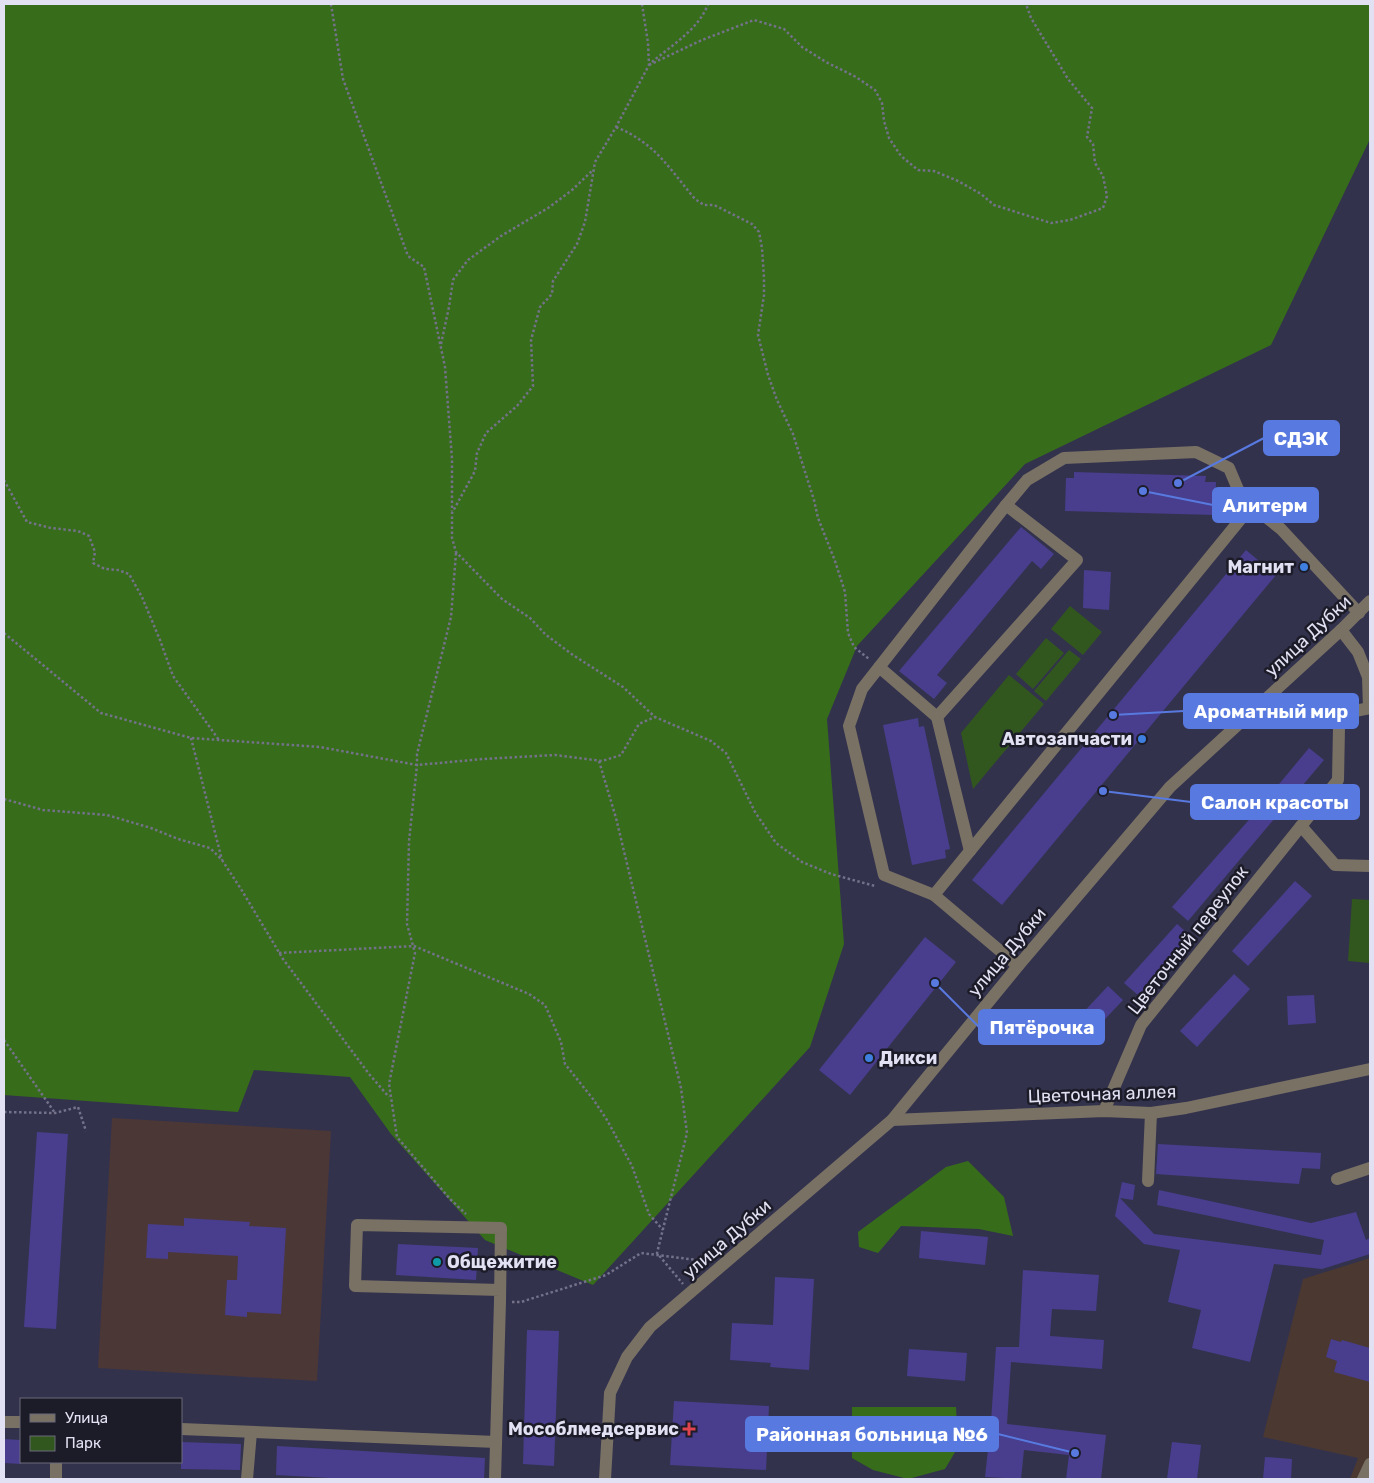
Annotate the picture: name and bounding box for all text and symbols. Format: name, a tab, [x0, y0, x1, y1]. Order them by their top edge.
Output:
callout: СДЭК	[1264, 421, 1339, 455]
text: СДЭК	[1274, 427, 1328, 450]
callout: Алитерм	[1213, 488, 1318, 522]
text: Алитерм	[1222, 494, 1308, 517]
place label: Магнит	[1227, 556, 1294, 578]
marker: Магнит	[1298, 561, 1310, 573]
street label: улица Дубки	[1260, 590, 1356, 682]
callout: Ароматный мир	[1184, 694, 1358, 728]
text: Ароматный мир	[1194, 700, 1348, 723]
place label: Автозапчасти	[1002, 728, 1132, 750]
marker: Автозапчасти	[1136, 733, 1148, 745]
callout: Салон красоты	[1191, 785, 1359, 819]
text: Салон красоты	[1201, 791, 1349, 814]
street label: Цветочный переулок	[1123, 861, 1253, 1019]
street label: улица Дубки	[963, 903, 1051, 1001]
callout: Пятёрочка	[979, 1010, 1104, 1044]
text: Пятёрочка	[989, 1016, 1095, 1039]
place label: Дикси	[879, 1047, 937, 1069]
marker: Дикси	[863, 1052, 875, 1064]
street label: Цветочная аллея	[1027, 1080, 1177, 1108]
street label: улица Дубки	[678, 1195, 776, 1283]
place label: Общежитие	[447, 1251, 557, 1273]
marker: Общежитие	[431, 1256, 443, 1268]
legend	[20, 1398, 182, 1463]
text: Улица	[65, 1409, 108, 1427]
callout: Районная больница №6	[746, 1417, 998, 1451]
place label: Мособлмедсервис	[508, 1418, 679, 1440]
marker: Мособлмедсервис	[683, 1423, 695, 1435]
text: Районная больница №6	[756, 1423, 988, 1446]
text: Парк	[65, 1434, 101, 1452]

